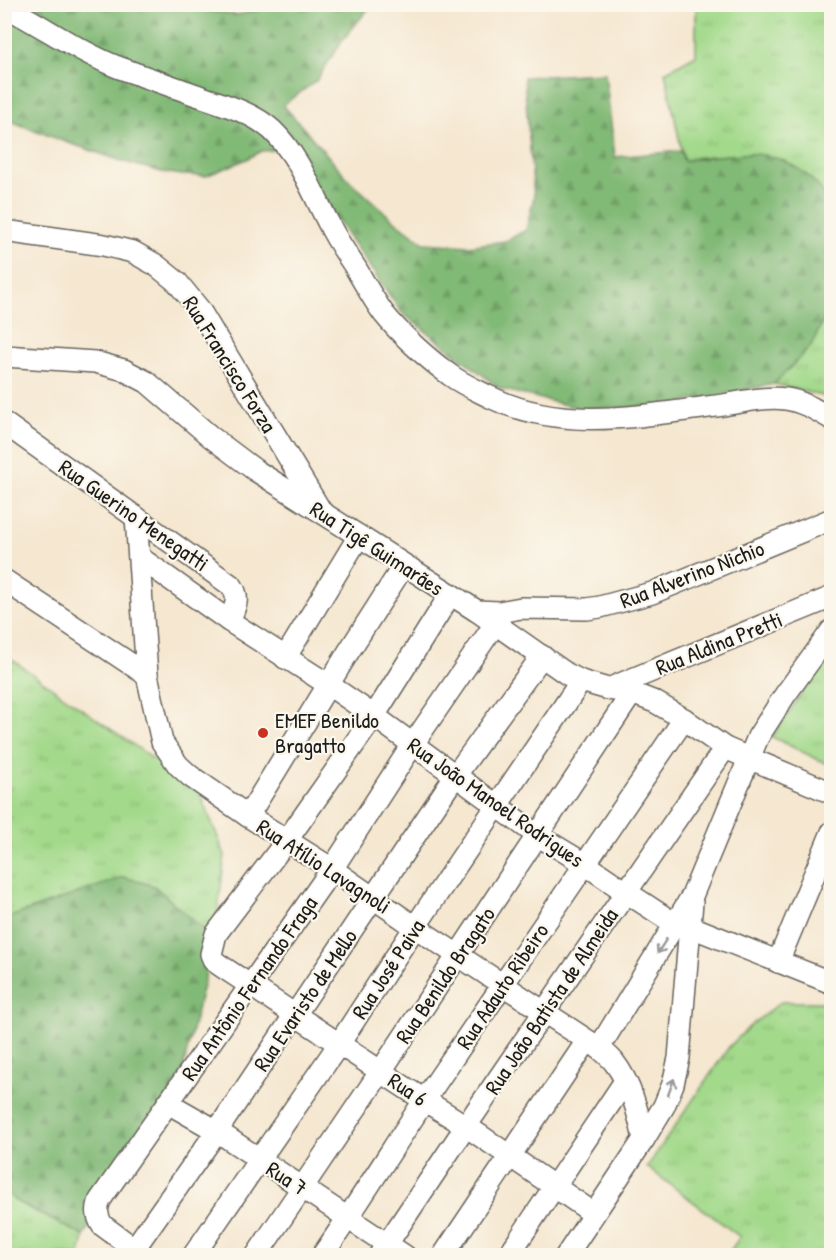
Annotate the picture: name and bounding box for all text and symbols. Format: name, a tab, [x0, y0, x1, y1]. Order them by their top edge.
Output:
street label: Rua Francisco Forza	[176, 290, 284, 438]
street label: Rua Guerino Menegatti	[53, 452, 215, 578]
street label: Rua Tigê Guimarães	[304, 494, 450, 602]
street label: Rua Alverino Nichio	[616, 533, 768, 615]
street label: Rua Aldina Pretti	[651, 604, 787, 682]
place label: EMEF Benildo Bragatto	[275, 705, 379, 760]
marker: EMEF Benildo Bragatto	[256, 726, 270, 740]
street label: Rua João Manoel Rodrigues	[402, 730, 590, 874]
street label: Rua Atílio Lavagnoli	[251, 811, 397, 921]
street label: Rua Antônio Fernando Fraga	[174, 890, 324, 1086]
street label: Rua Benildo Bragato	[388, 901, 502, 1049]
street label: Rua João Batista de Almeida	[477, 902, 625, 1100]
street label: Rua José Paiva	[345, 913, 432, 1025]
street label: Rua Adauto Ribeiro	[449, 917, 555, 1055]
street label: Rua Evaristo de Mello	[246, 923, 364, 1077]
one-way arrow	[655, 937, 667, 954]
street label: Rua 6	[383, 1065, 434, 1113]
one-way arrow	[667, 1078, 678, 1097]
street label: Rua 7	[261, 1154, 313, 1202]

